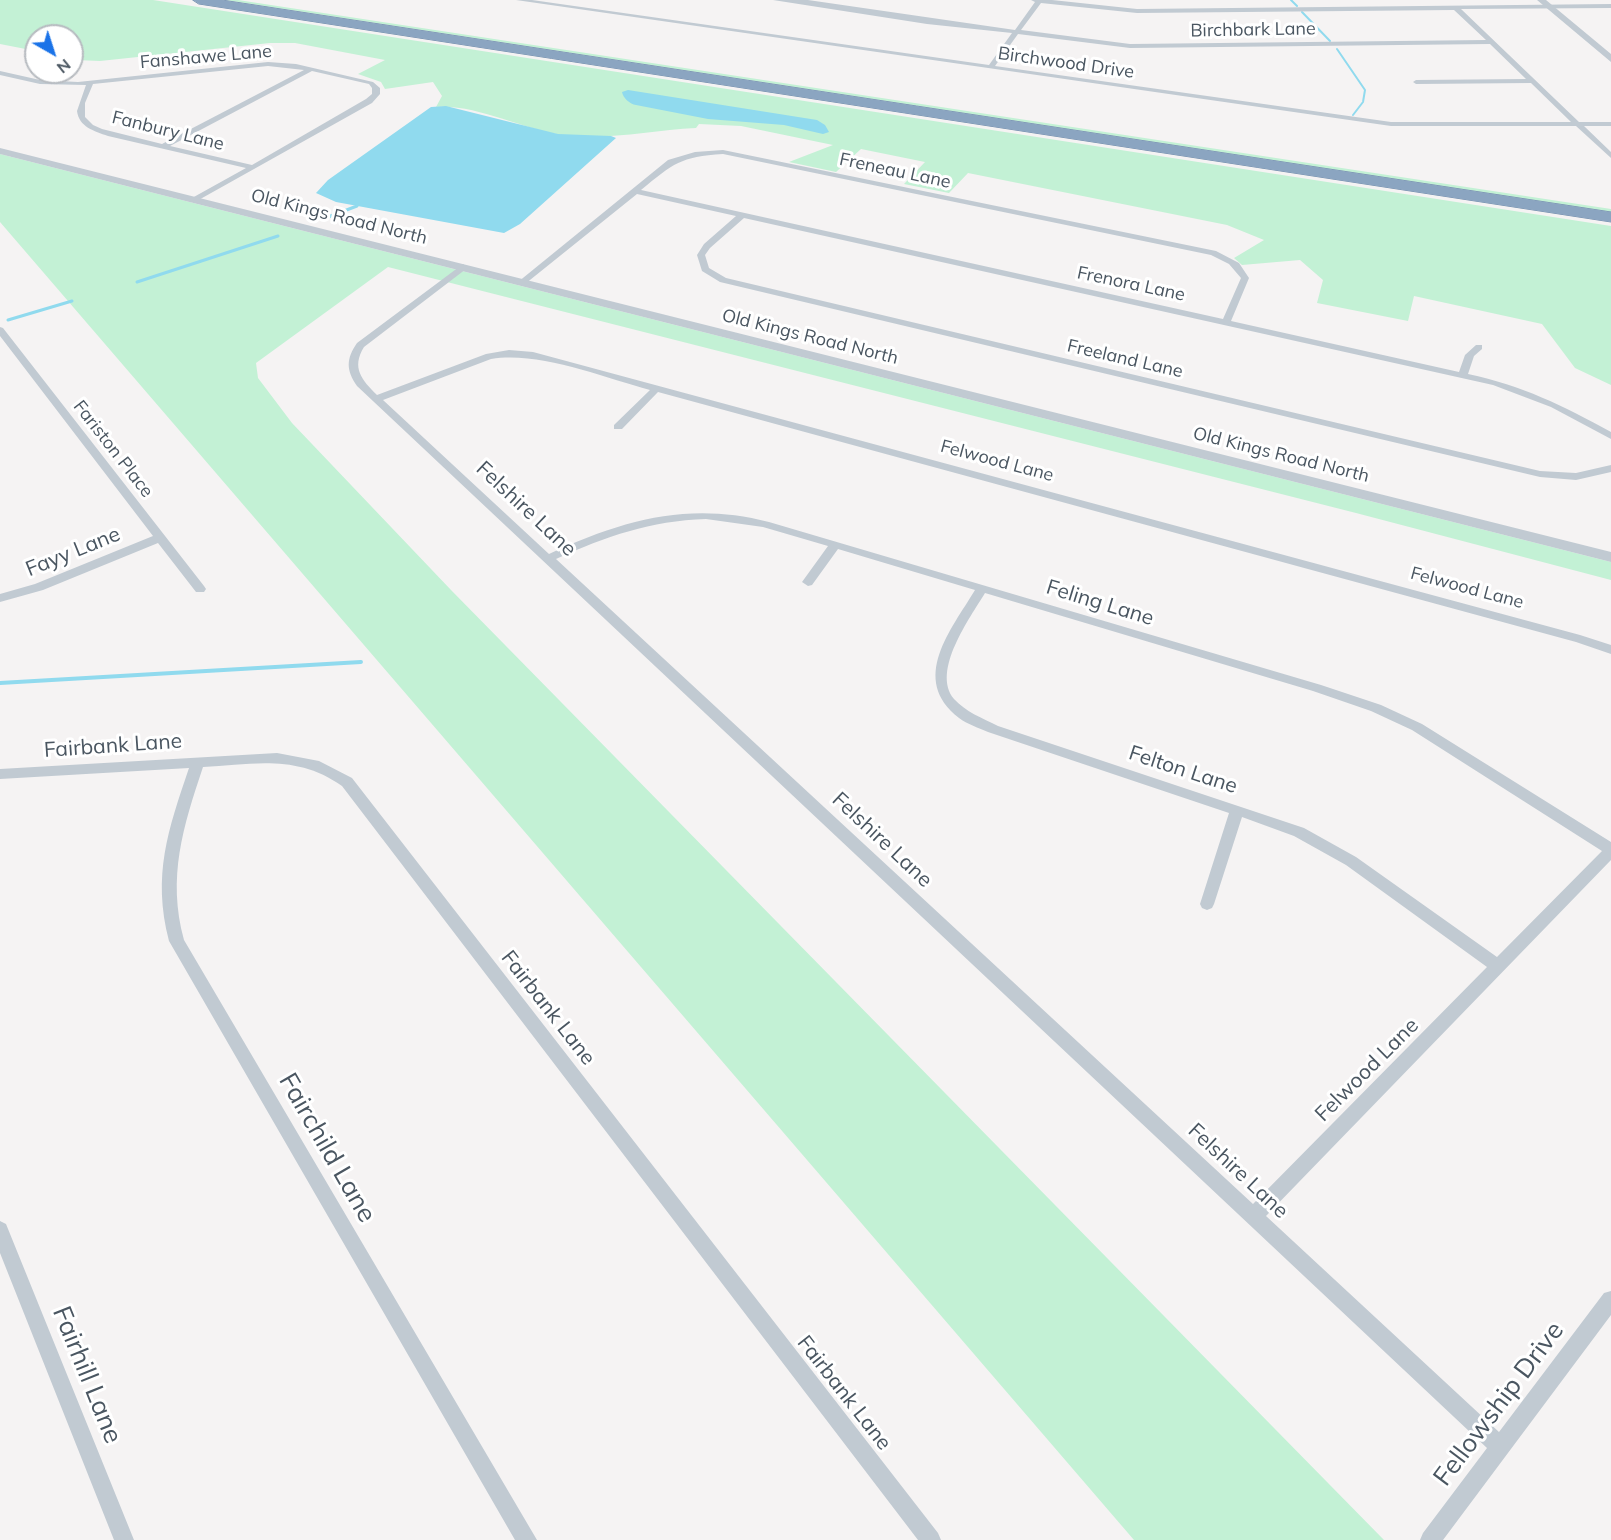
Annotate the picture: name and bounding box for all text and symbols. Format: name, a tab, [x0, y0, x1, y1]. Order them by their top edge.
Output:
street label: Birchbark Lane	[1190, 18, 1316, 42]
north arrow	[24, 24, 84, 84]
street label: Fanshawe Lane	[139, 40, 273, 74]
street label: Birchwood Drive	[996, 43, 1136, 83]
text: N	[53, 55, 75, 78]
street label: Fanbury Lane	[110, 107, 226, 155]
street label: Freneau Lane	[837, 149, 953, 193]
street label: Old Kings Road North	[249, 185, 429, 249]
street label: Frenora Lane	[1075, 262, 1187, 306]
street label: Old Kings Road North	[720, 305, 900, 369]
street label: Freeland Lane	[1065, 335, 1185, 383]
street label: Fariston Place	[68, 396, 158, 502]
street label: Old Kings Road North	[1191, 423, 1371, 487]
street label: Felwood Lane	[938, 436, 1056, 486]
street label: Felshire Lane	[471, 456, 581, 562]
street label: Fayy Lane	[22, 522, 124, 582]
street label: Felwood Lane	[1408, 563, 1526, 613]
street label: Feling Lane	[1043, 575, 1157, 631]
street label: Fairbank Lane	[43, 729, 183, 763]
street label: Felton Lane	[1126, 741, 1240, 799]
street label: Felshire Lane	[827, 787, 937, 893]
street label: Fairbank Lane	[496, 946, 600, 1070]
street label: Felwood Lane	[1310, 1013, 1424, 1127]
street label: Fairchild Lane	[272, 1068, 382, 1228]
street label: Felshire Lane	[1183, 1118, 1293, 1224]
street label: Fairhill Lane	[45, 1302, 129, 1448]
street label: Fellowship Drive	[1427, 1316, 1571, 1492]
street label: Fairbank Lane	[792, 1331, 896, 1455]

